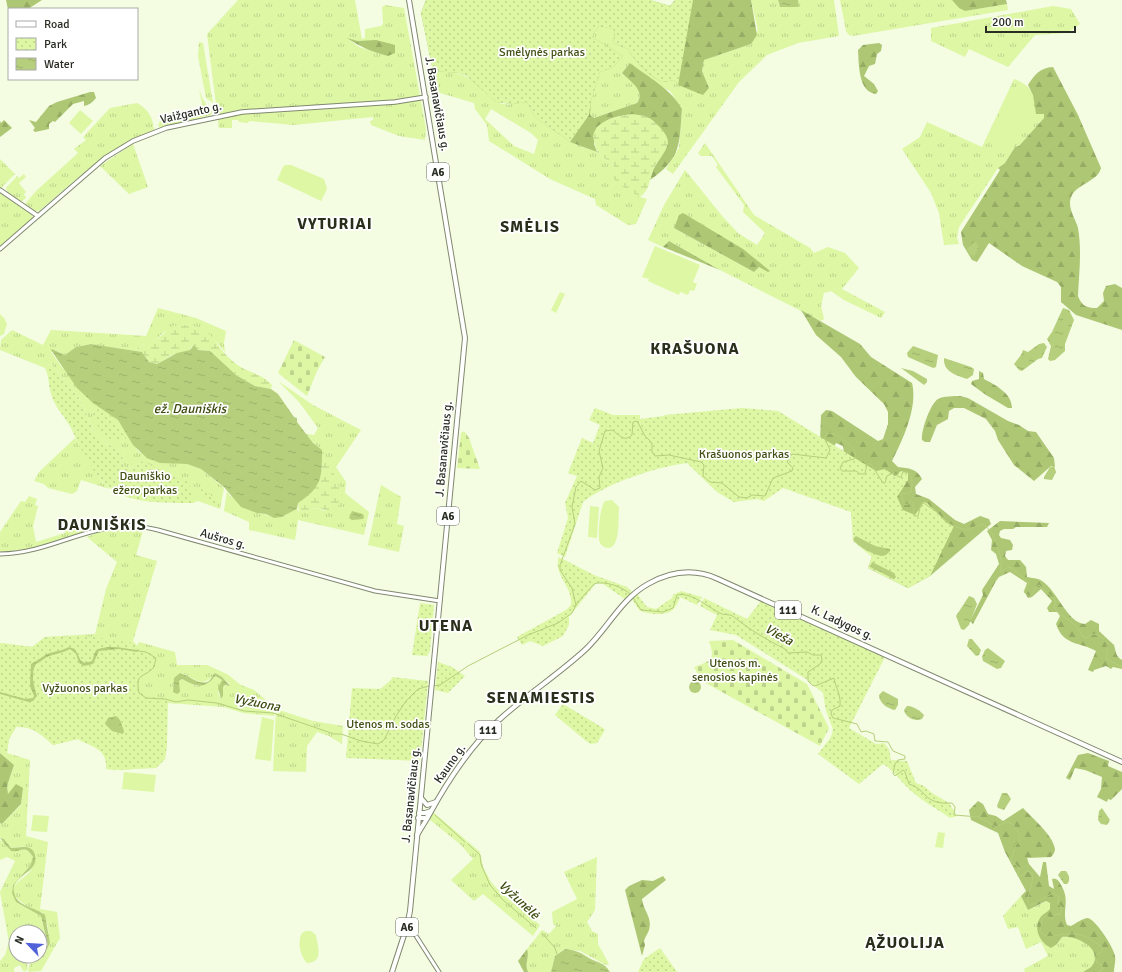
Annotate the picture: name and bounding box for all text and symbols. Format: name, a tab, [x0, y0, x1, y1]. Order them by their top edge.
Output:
legend	[8, 8, 138, 80]
scale bar	[986, 8, 1075, 34]
text: 200 m	[992, 15, 1024, 30]
text: Road	[44, 17, 70, 32]
text: Park	[44, 37, 67, 52]
park label: Smėlynės parkas	[499, 45, 585, 60]
street label: J. Basanavičiaus g.	[421, 56, 453, 152]
text: Water	[44, 57, 75, 72]
street label: Vaižganto g.	[159, 99, 223, 127]
road number: A6	[427, 163, 449, 181]
district label: VYTURIAI	[297, 214, 373, 234]
district label: SMĖLIS	[500, 217, 560, 237]
district label: KRAŠUONA	[650, 339, 740, 359]
water label: ež. Dauniškis	[154, 401, 228, 417]
street label: J. Basanavičiaus g.	[432, 401, 456, 497]
park label: Krašuonos parkas	[699, 447, 789, 462]
park label: Dauniškio ežero parkas	[113, 469, 177, 498]
road number: A6	[437, 507, 459, 525]
district label: DAUNIŠKIS	[57, 515, 147, 535]
street label: Aušros g.	[198, 525, 248, 553]
road number: 111	[775, 601, 801, 619]
street label: K. Ladygos g.	[808, 602, 876, 644]
district label: UTENA	[419, 616, 473, 636]
water label: Vieša	[762, 621, 796, 649]
park label: Utenos m. senosios kapinės	[692, 656, 778, 685]
park label: Vyžuonos parkas	[42, 681, 128, 696]
district label: SENAMIESTIS	[487, 688, 595, 708]
water label: Vyžuona	[233, 691, 282, 715]
park label: Utenos m. sodas	[346, 717, 430, 732]
road number: 111	[475, 721, 501, 739]
street label: Kauno g.	[431, 741, 469, 787]
street label: J. Basanavičiaus g.	[399, 747, 423, 843]
water label: Vyžunėlė	[495, 877, 544, 924]
road number: A6	[396, 918, 418, 936]
north arrow	[8, 924, 48, 964]
district label: ĄŽUOLIJA	[865, 933, 945, 953]
text: N	[12, 934, 27, 946]

